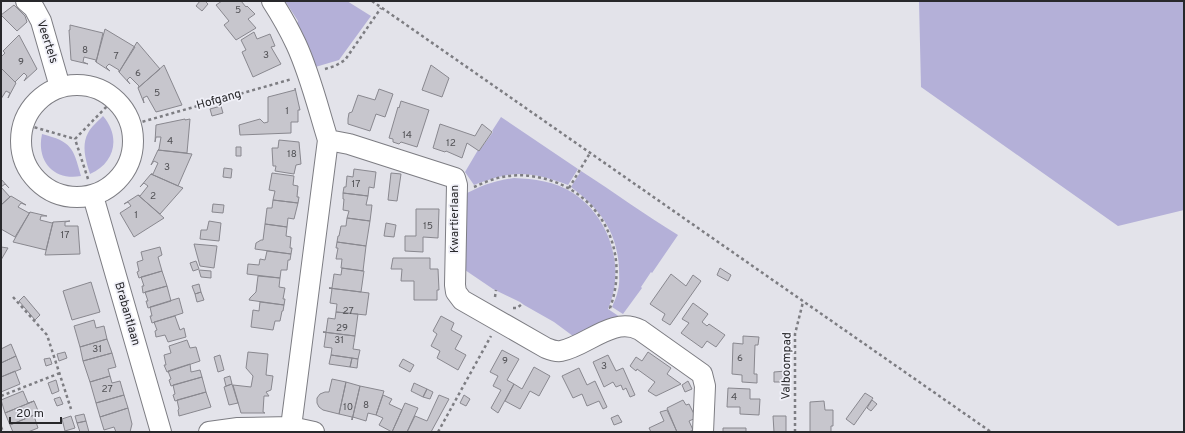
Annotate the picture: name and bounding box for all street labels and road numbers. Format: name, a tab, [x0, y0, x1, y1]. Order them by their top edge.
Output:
street label: Veertels	[33, 18, 61, 66]
street label: Hofgang	[195, 86, 243, 114]
street label: Kwartierlaan	[447, 185, 463, 253]
street label: Brabantlaan	[110, 280, 144, 348]
street label: Valboompad	[778, 332, 796, 400]

